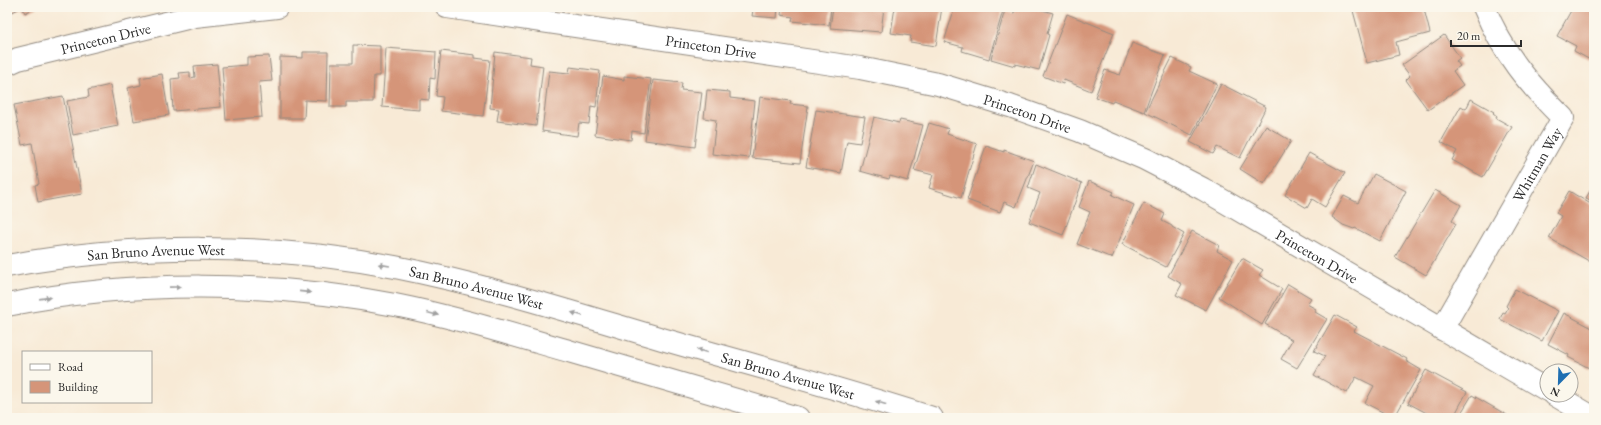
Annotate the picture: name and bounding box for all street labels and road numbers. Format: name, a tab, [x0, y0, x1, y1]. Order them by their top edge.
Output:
street label: Princeton Drive	[59, 18, 152, 58]
street label: Princeton Drive	[664, 30, 758, 62]
street label: Princeton Drive	[981, 89, 1074, 137]
street label: Whitman Way	[1508, 123, 1566, 205]
street label: Princeton Drive	[1273, 224, 1362, 287]
street label: San Bruno Avenue West	[86, 239, 225, 264]
street label: San Bruno Avenue West	[408, 261, 546, 313]
street label: San Bruno Avenue West	[719, 347, 857, 403]

